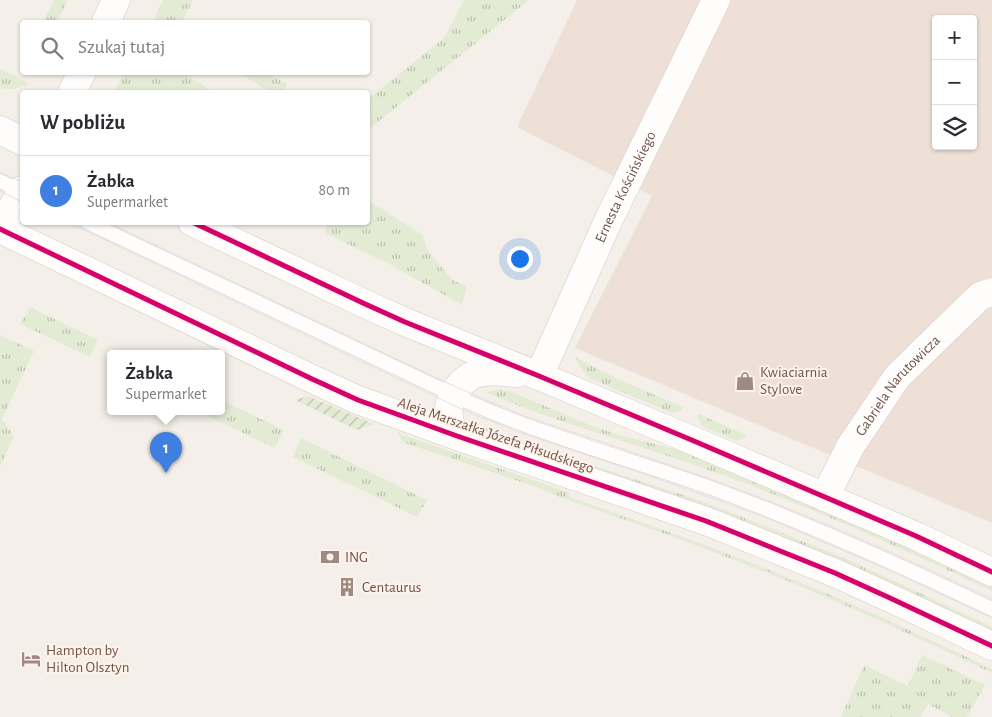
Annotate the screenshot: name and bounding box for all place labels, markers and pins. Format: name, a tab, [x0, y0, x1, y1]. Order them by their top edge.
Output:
place label: Kwiaciarnia Stylove	[760, 365, 828, 397]
shop icon: Kwiaciarnia Stylove	[734, 370, 756, 392]
pin: 1	[150, 432, 182, 473]
bank icon: ING	[319, 546, 341, 568]
place label: ING	[345, 550, 368, 565]
building icon: Centaurus	[336, 576, 358, 598]
place label: Centaurus	[362, 580, 421, 595]
place label: Hampton by Hilton Olsztyn	[46, 643, 130, 675]
hotel icon: Hampton by Hilton Olsztyn	[20, 648, 42, 670]

